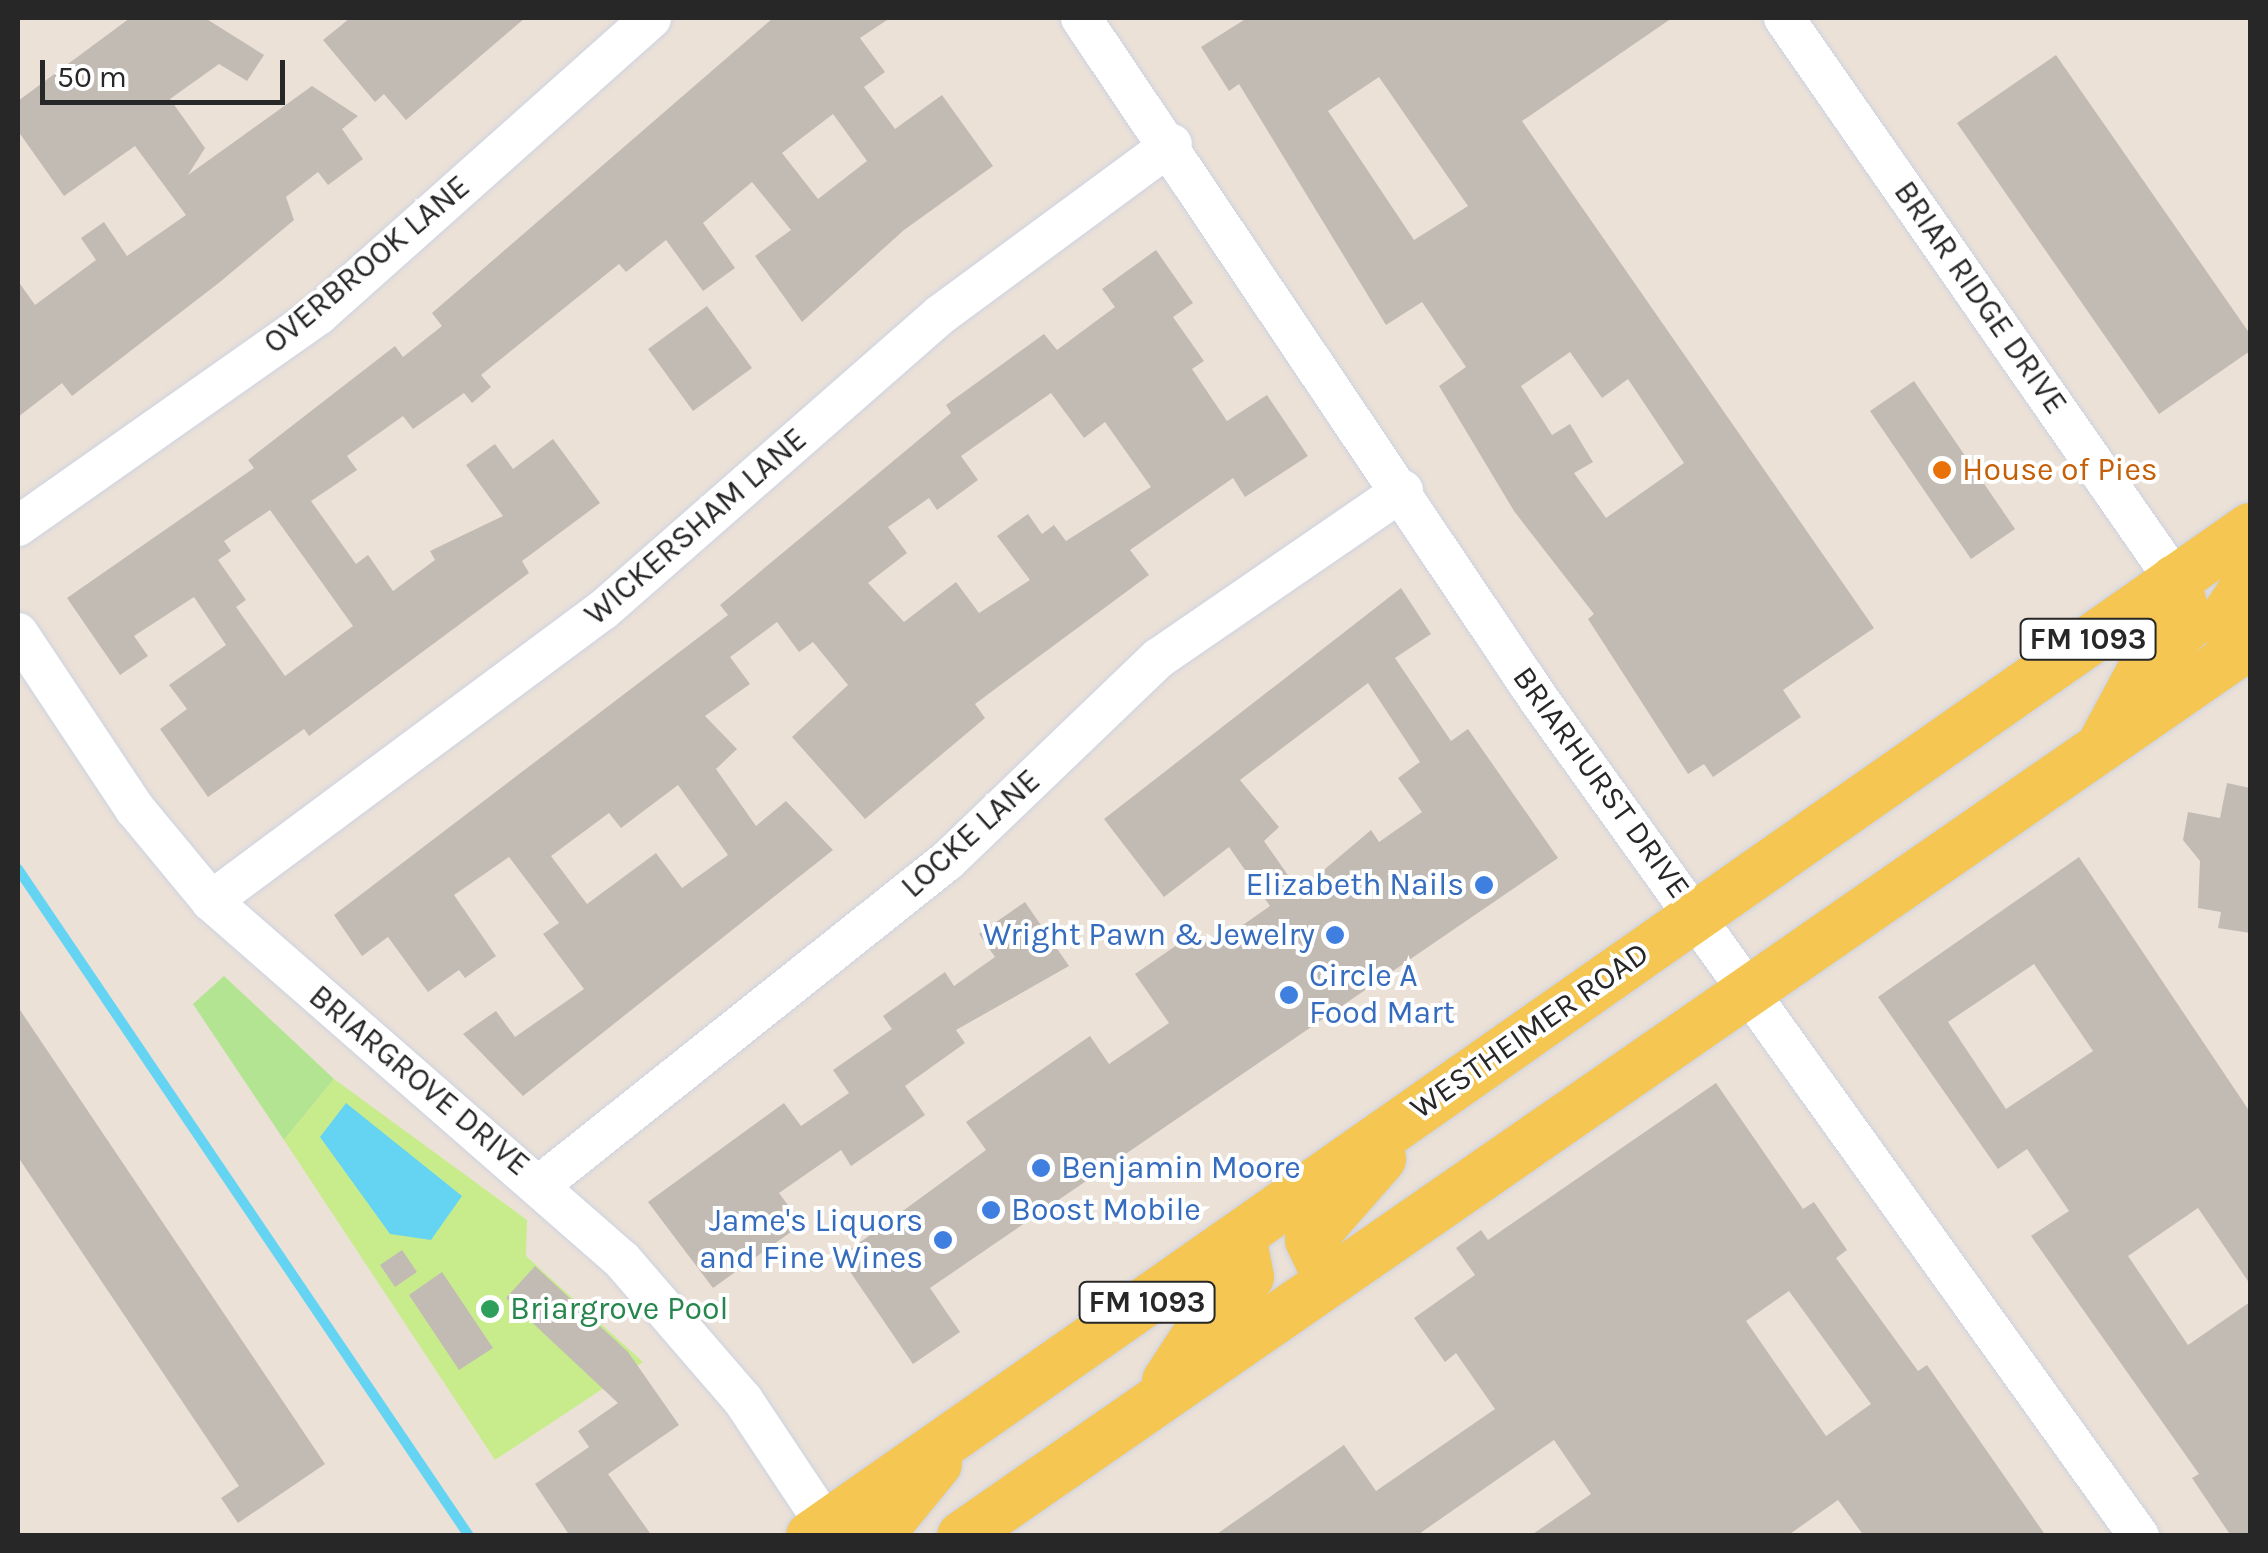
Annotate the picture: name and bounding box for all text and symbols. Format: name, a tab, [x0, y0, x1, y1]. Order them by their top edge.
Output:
scale bar	[45, 40, 290, 102]
text: 50 m	[57, 59, 127, 95]
street label: OVERBROOK LANE	[256, 168, 478, 362]
street label: BRIAR RIDGE DRIVE	[1885, 174, 2075, 422]
street label: WICKERSHAM LANE	[577, 420, 815, 634]
place label: House of Pies	[1962, 451, 2158, 489]
marker: House of Pies	[1931, 459, 1953, 481]
road number: FM 1093	[2018, 614, 2158, 664]
street label: BRIARHURST DRIVE	[1504, 660, 1698, 906]
street label: LOCKE LANE	[894, 762, 1048, 906]
place label: Elizabeth Nails	[1246, 866, 1464, 904]
marker: Elizabeth Nails	[1473, 874, 1495, 896]
place label: Wright Pawn & Jewelry	[983, 916, 1315, 954]
marker: Wright Pawn & Jewelry	[1324, 924, 1346, 946]
street label: WESTHEIMER ROAD	[1403, 934, 1657, 1128]
place label: Circle A Food Mart	[1309, 958, 1455, 1033]
street label: BRIARGROVE DRIVE	[301, 977, 537, 1185]
marker: Circle A Food Mart	[1278, 984, 1300, 1006]
place label: Benjamin Moore	[1061, 1149, 1301, 1187]
marker: Benjamin Moore	[1030, 1157, 1052, 1179]
place label: Boost Mobile	[1011, 1191, 1201, 1229]
marker: Boost Mobile	[980, 1199, 1002, 1221]
place label: Jame's Liquors and Fine Wines	[699, 1203, 923, 1278]
marker: Jame's Liquors and Fine Wines	[932, 1229, 954, 1251]
road number: FM 1093	[1077, 1277, 1217, 1327]
place label: Briargrove Pool	[510, 1290, 729, 1328]
marker: Briargrove Pool	[479, 1298, 501, 1320]

